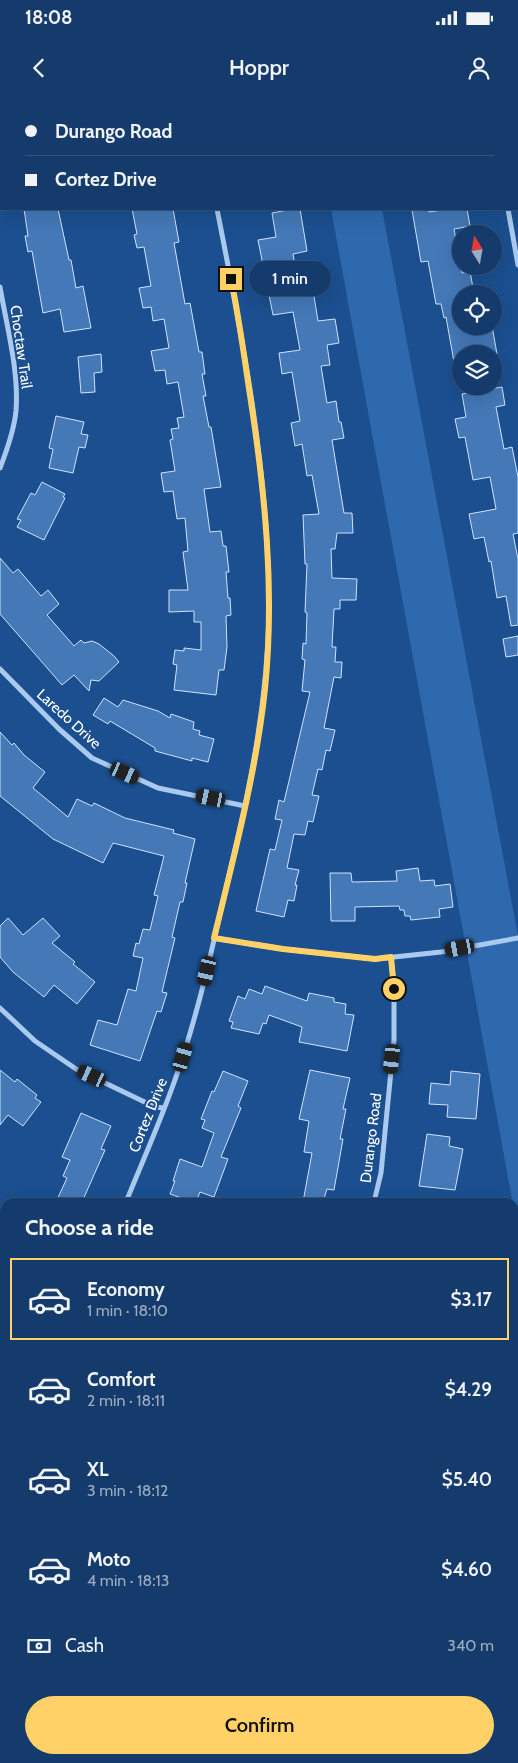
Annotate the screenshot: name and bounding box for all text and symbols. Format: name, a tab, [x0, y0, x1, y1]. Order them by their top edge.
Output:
text: 18:08	[25, 6, 73, 29]
icon: back	[25, 54, 53, 82]
text: Hoppr	[229, 54, 289, 81]
icon: person	[465, 54, 493, 82]
text: Durango Road	[55, 120, 172, 143]
text: Cortez Drive	[55, 168, 156, 191]
north arrow	[452, 225, 502, 275]
map controls	[452, 225, 502, 395]
callout: 1 min	[248, 262, 331, 296]
route end	[220, 268, 242, 290]
text: 1 min	[272, 269, 308, 288]
button: locate	[452, 285, 502, 335]
street label: Choctaw Trail	[6, 304, 36, 390]
button: layers	[452, 345, 502, 395]
street label: Laredo Drive	[33, 685, 105, 753]
car	[108, 760, 141, 786]
car	[194, 788, 227, 808]
car	[443, 938, 476, 958]
car	[196, 955, 217, 987]
route start	[383, 978, 405, 1000]
car	[171, 1041, 194, 1073]
car	[382, 1043, 401, 1075]
car	[75, 1063, 108, 1089]
street label: Cortez Drive	[125, 1075, 171, 1155]
street label: Durango Road	[357, 1092, 385, 1184]
text: Choose a ride	[25, 1214, 154, 1241]
icon: car	[27, 1277, 72, 1322]
text: Economy	[87, 1278, 165, 1301]
text: $3.17	[451, 1288, 492, 1311]
text: 1 min · 18:10	[87, 1301, 168, 1320]
icon: car	[27, 1367, 72, 1412]
text: Comfort	[87, 1368, 156, 1391]
text: $4.29	[445, 1378, 492, 1401]
text: 2 min · 18:11	[87, 1391, 165, 1410]
icon: car	[27, 1457, 72, 1502]
text: XL	[87, 1458, 108, 1481]
text: $5.40	[442, 1468, 492, 1491]
text: 3 min · 18:12	[87, 1481, 168, 1500]
icon: car	[27, 1547, 72, 1592]
text: Moto	[87, 1548, 131, 1571]
text: $4.60	[441, 1558, 492, 1581]
text: 4 min · 18:13	[87, 1571, 169, 1590]
icon: cash	[25, 1632, 53, 1660]
text: Cash	[65, 1634, 104, 1657]
text: 340 m	[447, 1636, 494, 1655]
button: Confirm	[25, 1696, 494, 1754]

